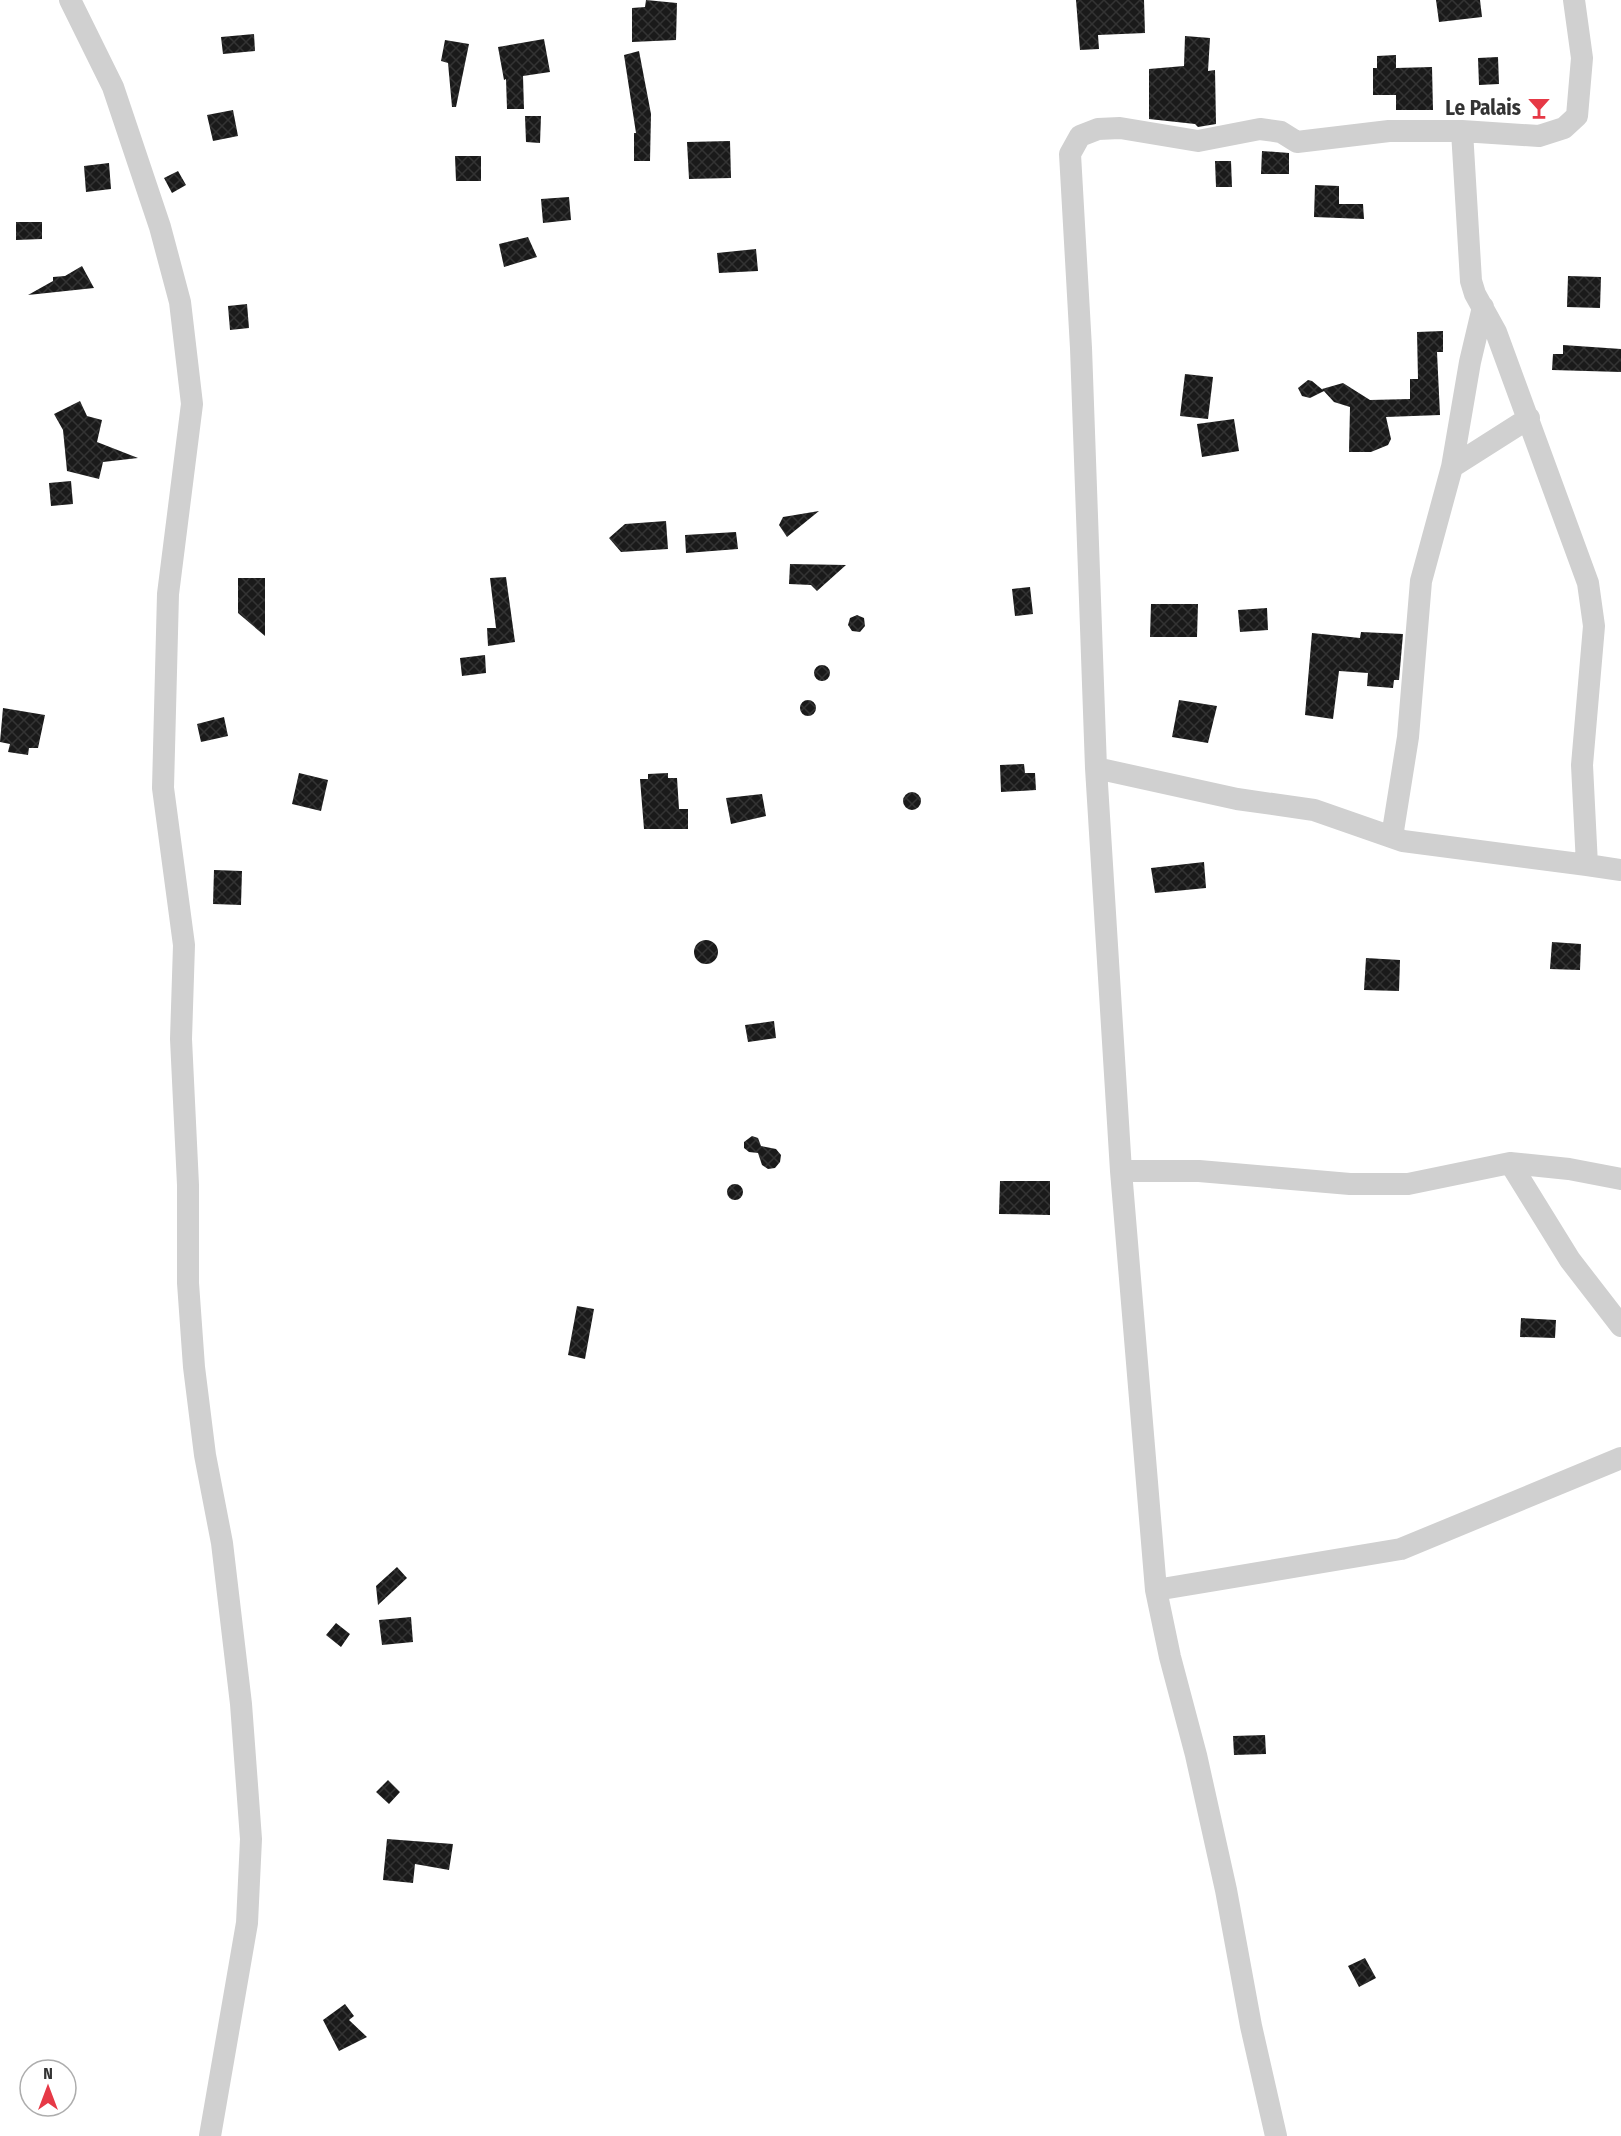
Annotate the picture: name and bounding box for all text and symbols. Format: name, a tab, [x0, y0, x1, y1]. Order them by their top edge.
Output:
place label: Le Palais	[1445, 95, 1521, 121]
bar icon: Le Palais	[1526, 95, 1552, 121]
north arrow	[18, 2058, 78, 2118]
text: N	[43, 2064, 53, 2083]

